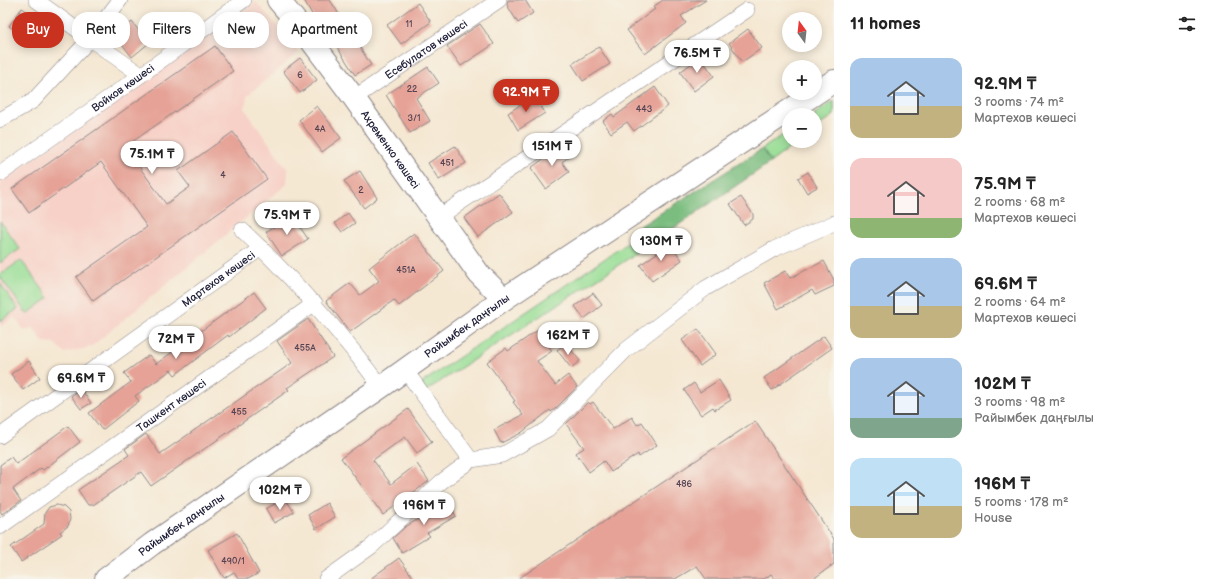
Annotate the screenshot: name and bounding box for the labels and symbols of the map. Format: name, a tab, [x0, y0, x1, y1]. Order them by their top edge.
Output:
north arrow	[782, 12, 822, 52]
street label: Есебулатов көшесі	[382, 17, 470, 82]
house number: 11	[406, 19, 412, 30]
pin: 76.5M ₸	[660, 40, 734, 74]
street label: Войков көшесі	[89, 61, 157, 114]
house number: 6	[297, 70, 303, 81]
pin: 92.9M ₸	[489, 79, 563, 113]
house number: 22	[407, 84, 418, 95]
house number: 443	[636, 104, 653, 115]
street label: Ахременко көшесі	[358, 107, 423, 191]
house number: 3/1	[407, 113, 421, 124]
house number: 4А	[315, 124, 326, 135]
pin: 151M ₸	[519, 133, 585, 167]
pin: 75.1M ₸	[115, 141, 189, 175]
house number: 451	[440, 158, 454, 169]
house number: 4	[220, 170, 226, 181]
house number: 2	[358, 185, 364, 196]
pin: 75.9M ₸	[250, 202, 324, 236]
pin: 130M ₸	[628, 228, 694, 262]
street label: Мартехов көшесі	[179, 248, 257, 309]
house number: 451А	[396, 265, 416, 276]
street label: Райымбек даңғылы	[422, 291, 512, 360]
pin: 162M ₸	[535, 322, 601, 356]
pin: 72M ₸	[148, 326, 204, 360]
house number: 455А	[294, 343, 316, 354]
pin: 69.6M ₸	[44, 365, 118, 399]
street label: Ташкент көшесі	[134, 376, 208, 434]
house number: 455	[231, 407, 247, 418]
pin: 102M ₸	[247, 477, 313, 511]
house number: 486	[676, 479, 693, 490]
street label: Райымбек даңғылы	[136, 490, 227, 559]
pin: 196M ₸	[391, 492, 457, 526]
house number: 490/1	[221, 556, 245, 567]

